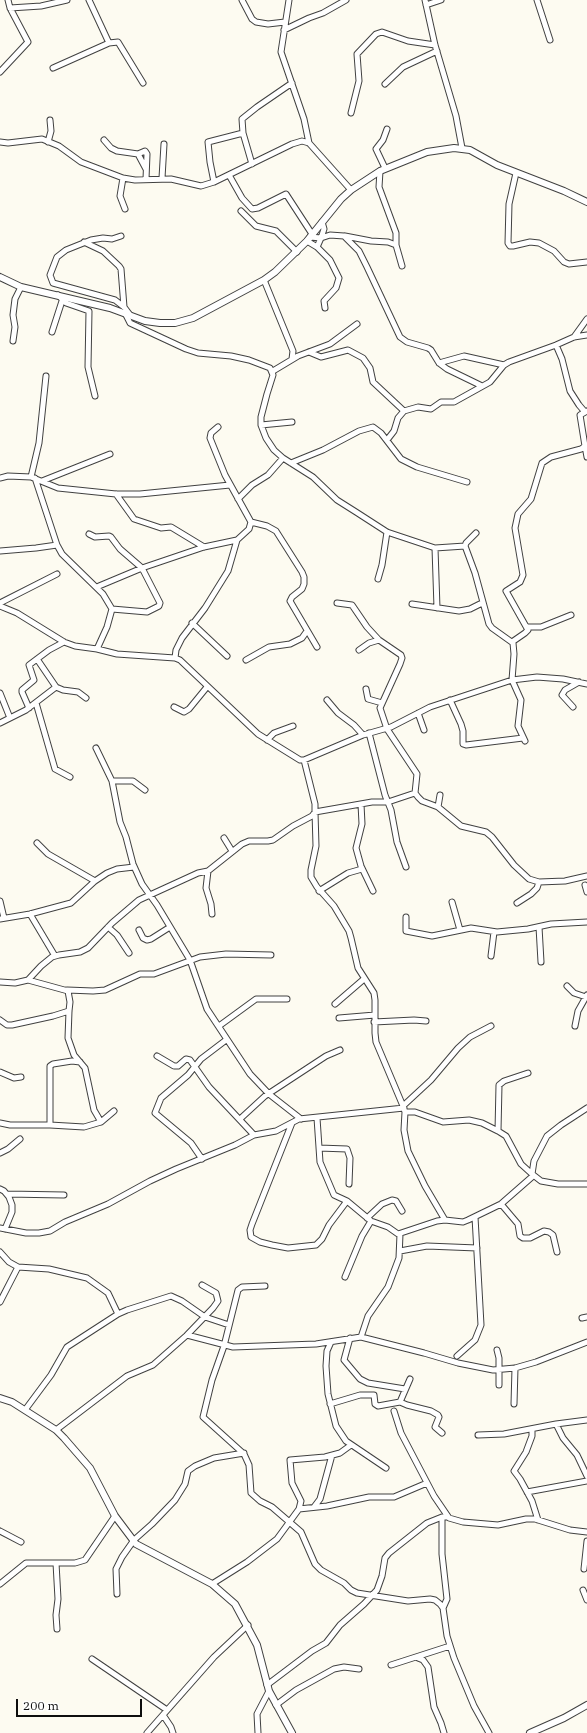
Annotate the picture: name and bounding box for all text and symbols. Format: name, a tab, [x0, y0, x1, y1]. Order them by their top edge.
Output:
scale bar	[18, 1691, 144, 1717]
text: 200 m	[23, 1698, 59, 1713]

